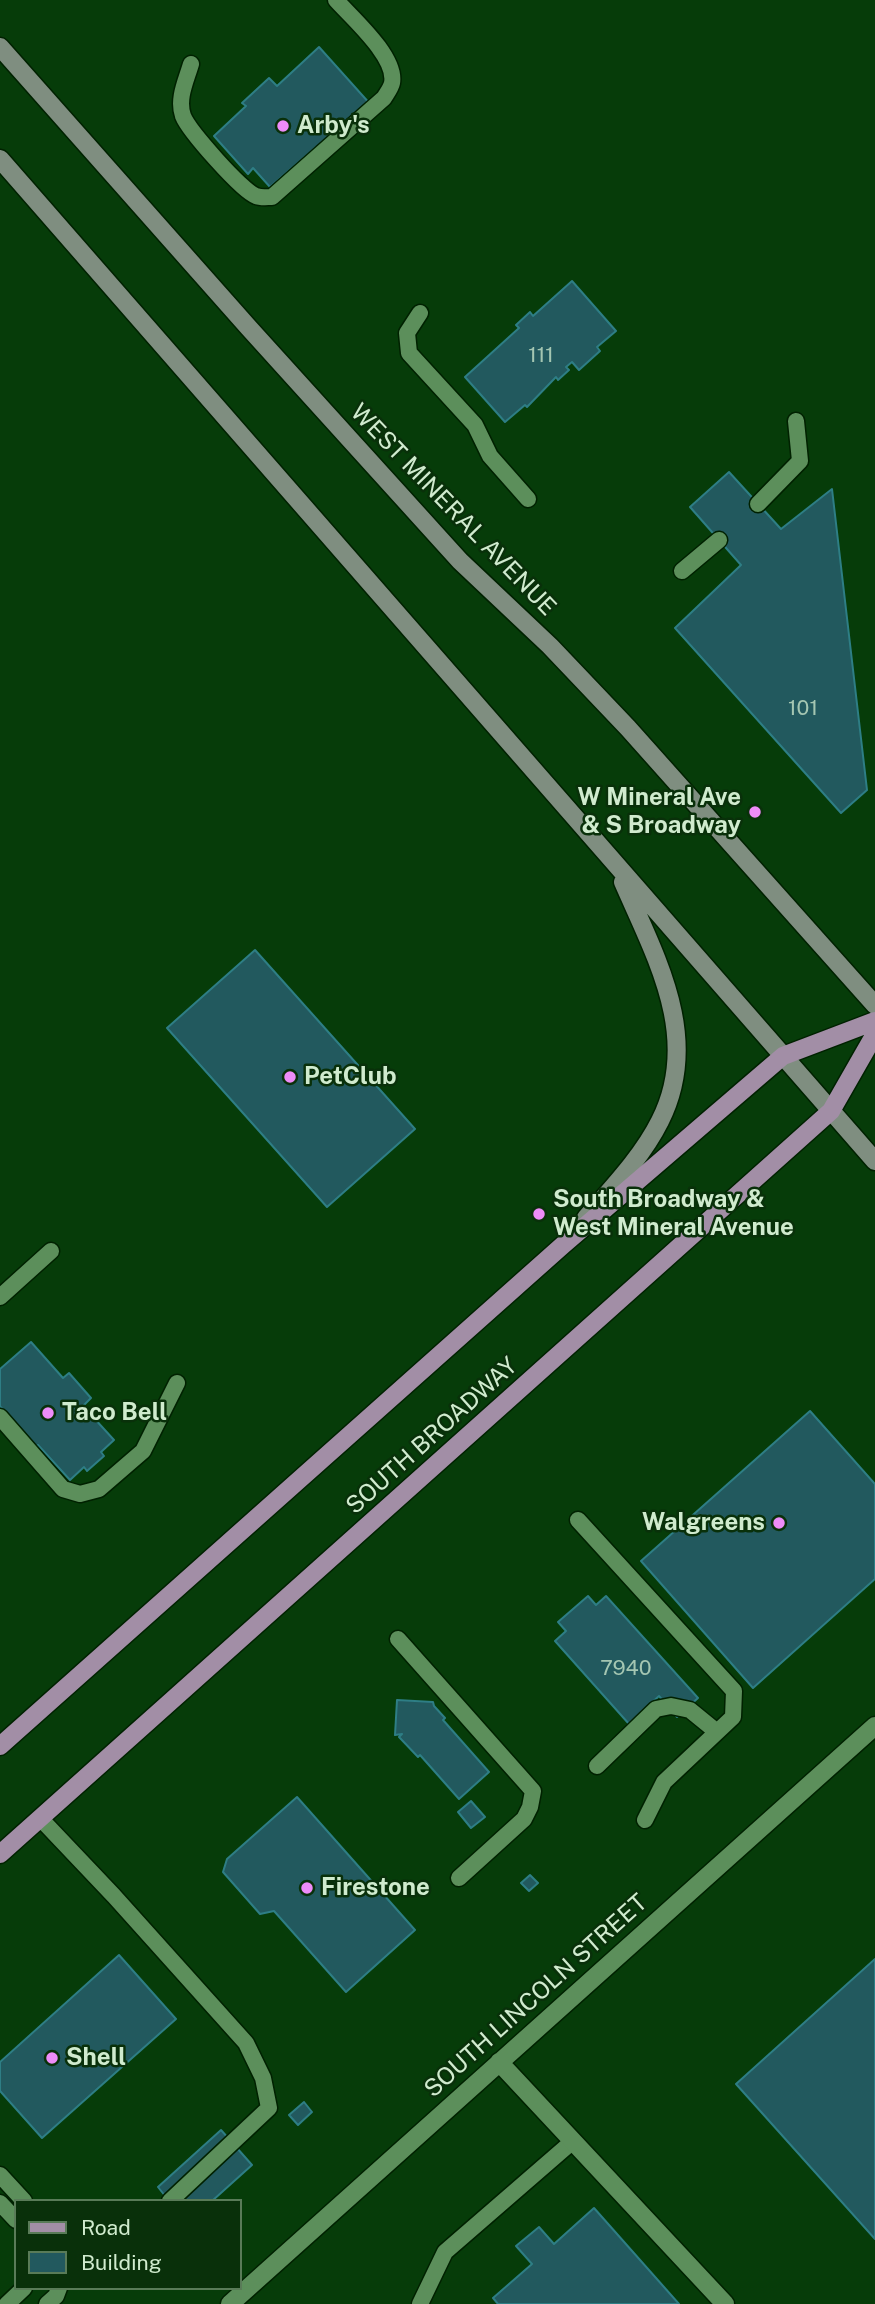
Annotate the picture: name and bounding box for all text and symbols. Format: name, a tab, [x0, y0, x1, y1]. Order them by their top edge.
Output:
place label: Arby's	[297, 112, 370, 140]
marker: Arby's	[275, 118, 291, 134]
house number: 111	[528, 343, 554, 369]
street label: WEST MINERAL AVENUE	[344, 398, 562, 622]
house number: 101	[788, 696, 818, 722]
place label: W Mineral Ave & S Broadway	[578, 784, 741, 840]
marker: W Mineral Ave & S Broadway	[747, 804, 763, 820]
place label: PetClub	[304, 1063, 397, 1091]
marker: PetClub	[282, 1069, 298, 1085]
place label: South Broadway & West Mineral Avenue	[553, 1186, 794, 1242]
marker: South Broadway & West Mineral Avenue	[531, 1206, 547, 1222]
street label: SOUTH BROADWAY	[340, 1352, 524, 1520]
place label: Taco Bell	[62, 1399, 167, 1427]
marker: Taco Bell	[40, 1405, 56, 1421]
place label: Walgreens	[642, 1509, 765, 1537]
marker: Walgreens	[771, 1515, 787, 1531]
house number: 7940	[600, 1656, 652, 1682]
place label: Firestone	[321, 1874, 430, 1902]
marker: Firestone	[299, 1880, 315, 1896]
street label: SOUTH LINCOLN STREET	[419, 1888, 653, 2104]
place label: Shell	[66, 2044, 126, 2072]
marker: Shell	[44, 2050, 60, 2066]
legend	[14, 2199, 242, 2290]
text: Road	[81, 2215, 131, 2240]
text: Building	[81, 2250, 162, 2275]

